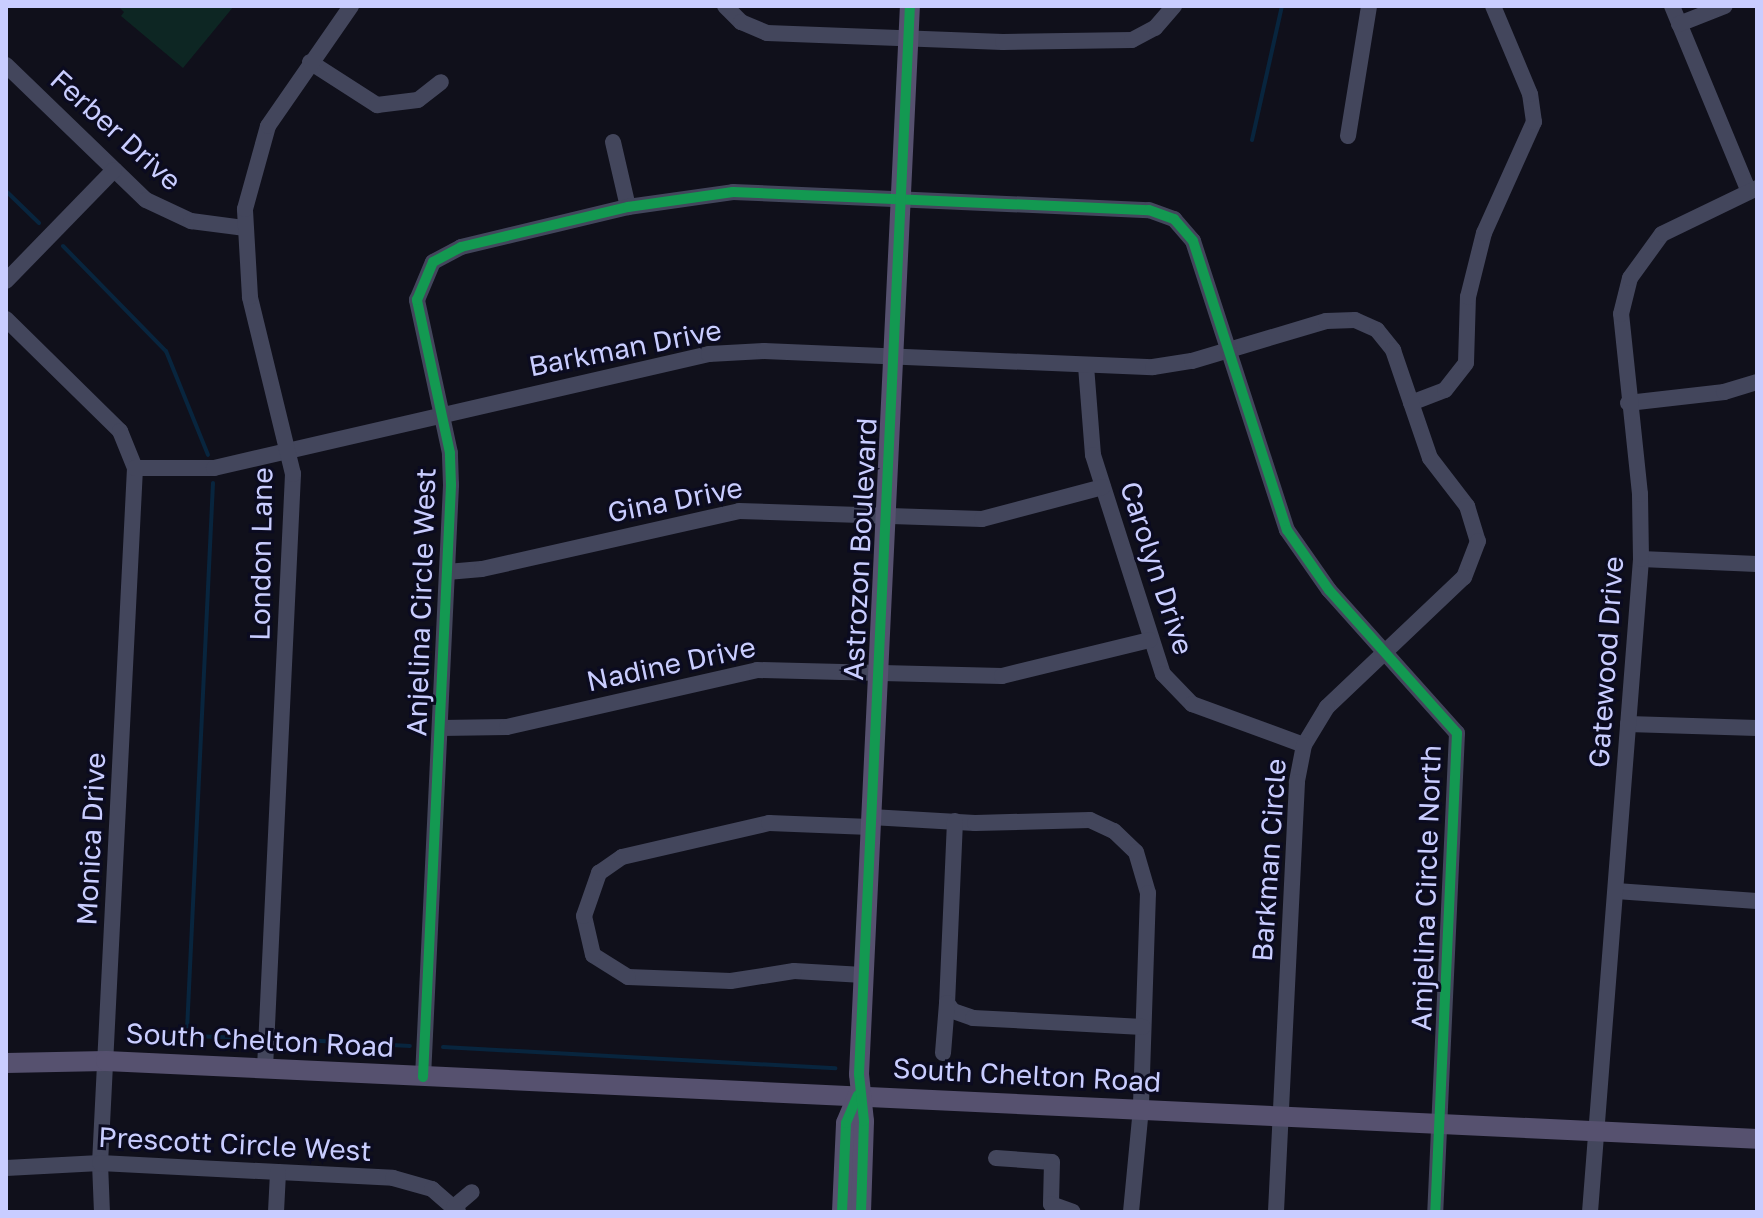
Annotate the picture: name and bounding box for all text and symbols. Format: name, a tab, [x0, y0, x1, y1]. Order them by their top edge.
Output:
street label: Ferber Drive	[44, 63, 188, 197]
street label: Barkman Drive	[526, 313, 724, 383]
street label: Astrozon Boulevard	[836, 417, 884, 681]
street label: London Lane	[243, 467, 279, 641]
street label: Anjelina Circle West	[400, 467, 442, 737]
street label: Gina Drive	[605, 470, 745, 530]
street label: Carolyn Drive	[1113, 477, 1201, 659]
street label: Gatewood Drive	[1582, 555, 1630, 769]
street label: Nadine Drive	[584, 630, 758, 698]
street label: Amjelina Circle North	[1404, 744, 1448, 1032]
street label: Monica Drive	[70, 752, 112, 926]
street label: Barkman Circle	[1245, 757, 1293, 963]
street label: South Chelton Road	[125, 1016, 395, 1064]
street label: South Chelton Road	[892, 1051, 1162, 1099]
street label: Prescott Circle West	[97, 1120, 373, 1168]

